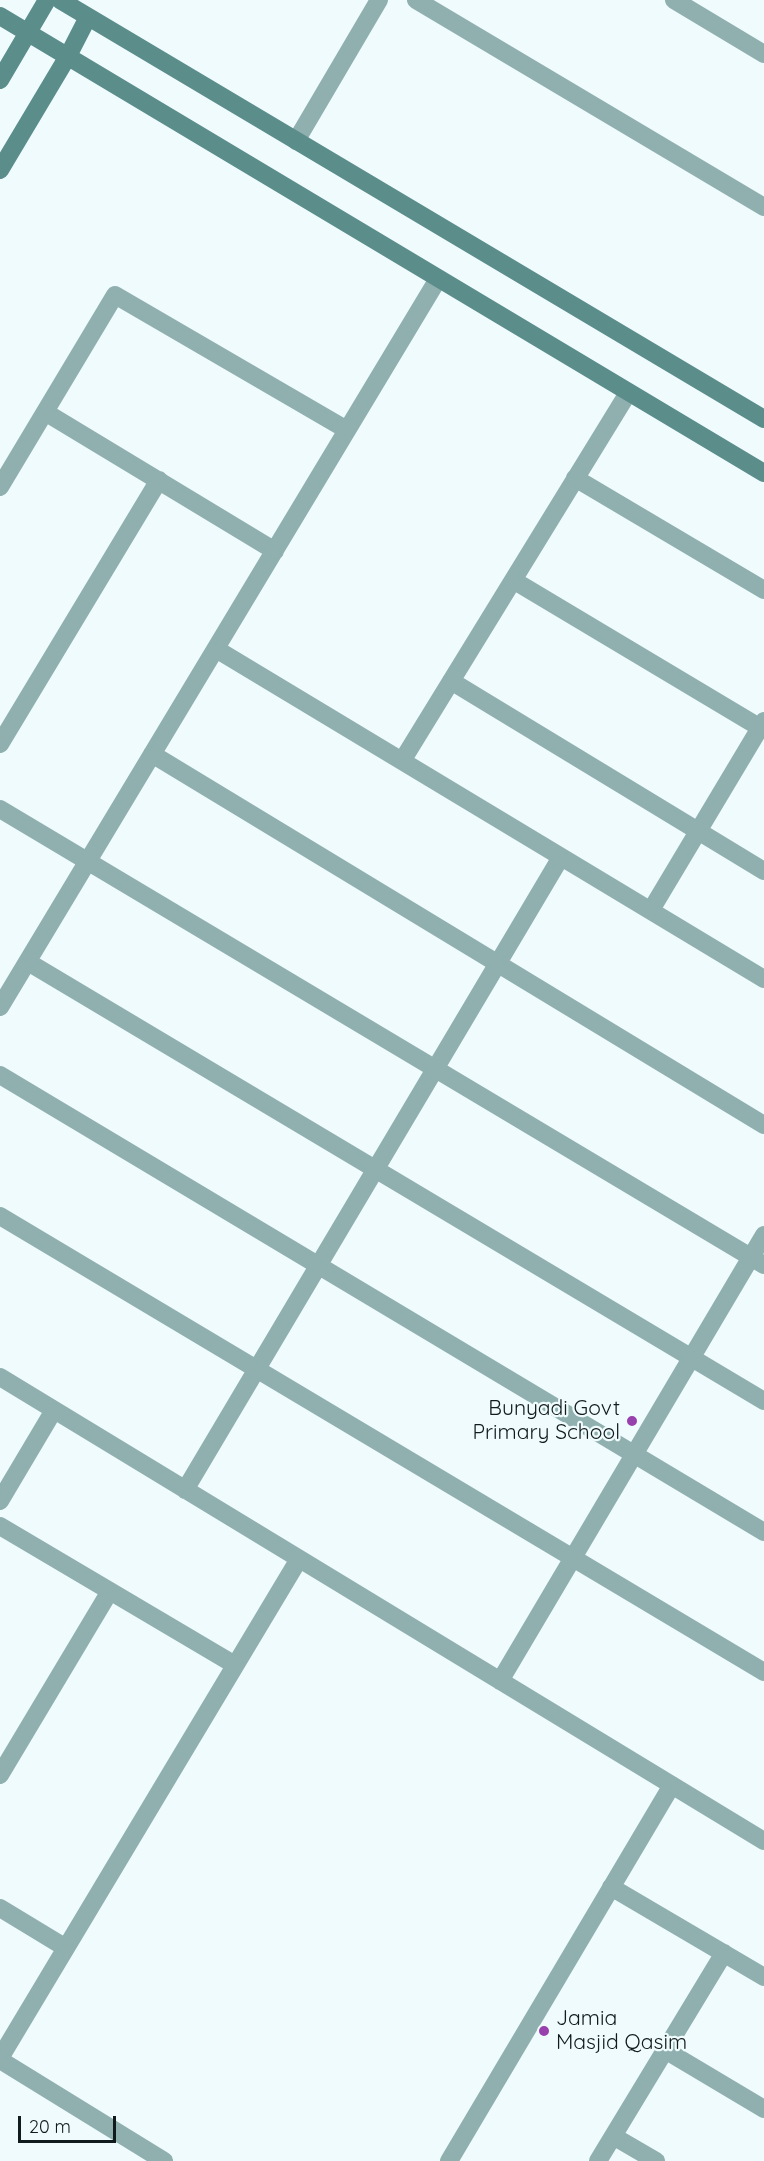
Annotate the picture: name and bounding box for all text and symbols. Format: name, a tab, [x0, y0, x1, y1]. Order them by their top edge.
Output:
place label: Bunyadi Govt Primary School	[472, 1396, 620, 1446]
marker: Bunyadi Govt Primary School	[625, 1414, 639, 1428]
place label: Jamia Masjid Qasim	[556, 2006, 687, 2056]
marker: Jamia Masjid Qasim	[537, 2024, 551, 2038]
scale bar	[21, 2104, 118, 2142]
text: 20 m	[29, 2115, 71, 2138]

